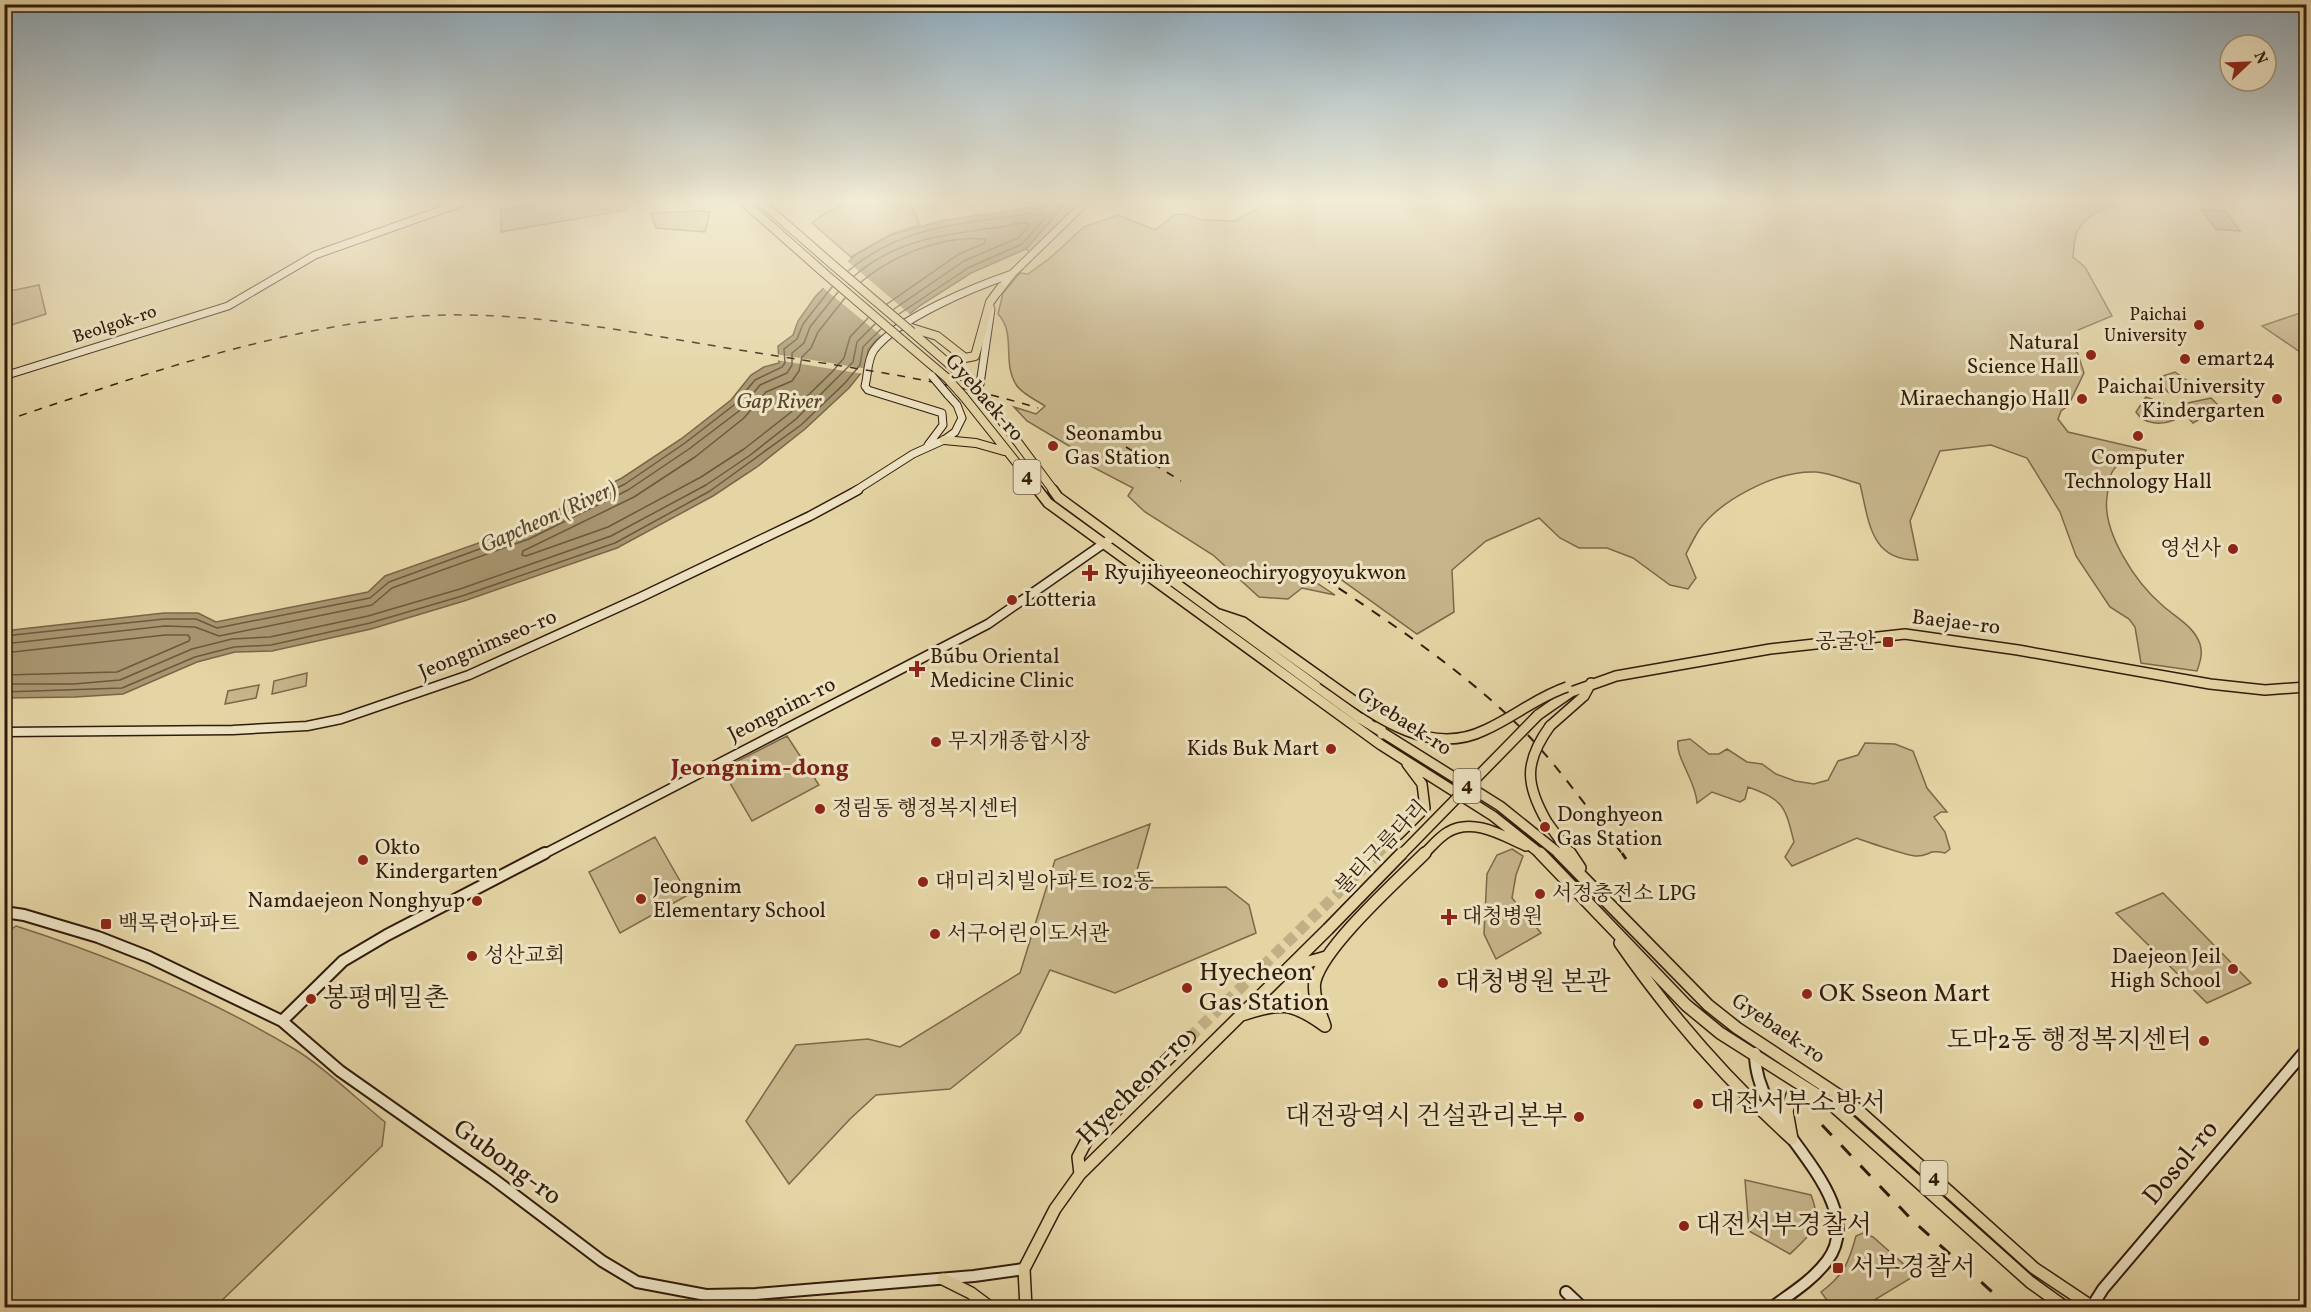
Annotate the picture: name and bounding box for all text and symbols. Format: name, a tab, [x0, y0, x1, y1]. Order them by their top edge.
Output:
north arrow	[2218, 33, 2278, 93]
text: N	[2248, 48, 2273, 68]
street label: Beolgok-ro	[70, 300, 160, 350]
place label: Paichai University	[2104, 303, 2187, 349]
marker: Paichai University	[2192, 318, 2206, 332]
place label: Natural Science Hall	[1967, 329, 2079, 382]
place label: emart24	[2197, 345, 2275, 374]
street label: Gyebaek-ro	[938, 348, 1030, 448]
marker: Natural Science Hall	[2084, 348, 2098, 362]
marker: emart24	[2178, 352, 2192, 366]
place label: Paichai University Kindergarten	[2097, 373, 2266, 426]
place label: Miraechangjo Hall	[1900, 385, 2070, 414]
water label: Gap River	[736, 387, 822, 418]
marker: Miraechangjo Hall	[2075, 392, 2089, 406]
marker: Paichai University Kindergarten	[2270, 392, 2284, 406]
place label: Seonambu Gas Station	[1065, 420, 1171, 473]
marker: Computer Technology Hall	[2131, 429, 2145, 443]
marker: Seonambu Gas Station	[1046, 439, 1060, 453]
place label: Computer Technology Hall	[2064, 444, 2212, 497]
road number: 4	[1014, 460, 1040, 494]
water label: Gapcheon (River)	[476, 474, 622, 562]
place label: 영선사	[2160, 535, 2222, 564]
marker: 영선사	[2226, 542, 2240, 556]
place label: Ryujihyeeoneochiryogyoyukwon	[1104, 559, 1407, 588]
marker: Ryujihyeeoneochiryogyoyukwon	[1081, 564, 1099, 582]
place label: Lotteria	[1024, 586, 1097, 615]
marker: Lotteria	[1005, 593, 1019, 607]
street label: Jeongnimseo-ro	[414, 603, 562, 687]
street label: Baejae-ro	[1910, 603, 2002, 643]
place label: 공굴안	[1815, 628, 1877, 657]
marker: 공굴안	[1881, 635, 1895, 649]
place label: Bubu Oriental Medicine Clinic	[930, 643, 1074, 696]
marker: Bubu Oriental Medicine Clinic	[908, 660, 926, 678]
street label: Jeongnim-ro	[723, 670, 841, 750]
street label: Gyebaek-ro	[1351, 681, 1457, 763]
place label: 무지개종합시장	[948, 728, 1091, 757]
marker: 무지개종합시장	[929, 735, 943, 749]
place label: Kids Buk Mart	[1187, 735, 1319, 764]
marker: Kids Buk Mart	[1324, 742, 1338, 756]
district label: Jeongnim-dong	[670, 752, 849, 786]
road number: 4	[1454, 769, 1480, 803]
street label: 불티구름다리	[1329, 794, 1435, 902]
place label: 정림동 행정복지센터	[832, 795, 1019, 824]
place label: Donghyeon Gas Station	[1557, 801, 1663, 854]
marker: 정림동 행정복지센터	[813, 802, 827, 816]
marker: Donghyeon Gas Station	[1538, 820, 1552, 834]
place label: Okto Kindergarten	[375, 834, 498, 887]
marker: Okto Kindergarten	[356, 853, 370, 867]
place label: 대미리치빌아파트 102동	[935, 868, 1154, 897]
place label: Jeongnim Elementary School	[653, 873, 826, 926]
marker: 대미리치빌아파트 102동	[916, 875, 930, 889]
place label: 서정충전소 LPG	[1552, 880, 1697, 909]
place label: Namdaejeon Nonghyup	[247, 887, 465, 916]
marker: 서정충전소 LPG	[1533, 887, 1547, 901]
marker: Jeongnim Elementary School	[634, 892, 648, 906]
marker: Namdaejeon Nonghyup	[470, 894, 484, 908]
place label: 대청병원	[1462, 903, 1543, 932]
marker: 대청병원	[1440, 908, 1458, 926]
place label: 백목련아파트	[118, 910, 240, 939]
marker: 백목련아파트	[99, 917, 113, 931]
place label: 서구어린이도서관	[947, 920, 1110, 949]
marker: 서구어린이도서관	[928, 927, 942, 941]
place label: 성산교회	[484, 942, 565, 971]
place label: Daejeon Jeil High School	[2110, 943, 2221, 996]
marker: 성산교회	[465, 949, 479, 963]
place label: Hyecheon Gas Station	[1199, 955, 1330, 1021]
marker: Daejeon Jeil High School	[2226, 962, 2240, 976]
place label: 대청병원 본관	[1455, 965, 1611, 1001]
marker: 대청병원 본관	[1436, 976, 1450, 990]
place label: OK Sseon Mart	[1819, 976, 1990, 1012]
place label: 봉평메밀촌	[323, 981, 449, 1017]
marker: Hyecheon Gas Station	[1180, 981, 1194, 995]
street label: Gyebaek-ro	[1725, 987, 1831, 1071]
marker: OK Sseon Mart	[1800, 987, 1814, 1001]
marker: 봉평메밀촌	[304, 992, 318, 1006]
street label: Hyecheon-ro	[1069, 1022, 1201, 1154]
place label: 도마2동 행정복지센터	[1947, 1023, 2192, 1059]
marker: 도마2동 행정복지센터	[2197, 1034, 2211, 1048]
place label: 대전서부소방서	[1710, 1086, 1886, 1122]
marker: 대전서부소방서	[1691, 1097, 1705, 1111]
place label: 대전광역시 건설관리본부	[1286, 1099, 1567, 1135]
marker: 대전광역시 건설관리본부	[1572, 1110, 1586, 1124]
street label: Gubong-ro	[445, 1111, 569, 1215]
street label: Dosol-ro	[2135, 1113, 2227, 1213]
road number: 4	[1920, 1161, 1948, 1195]
place label: 대전서부경찰서	[1696, 1208, 1872, 1244]
marker: 대전서부경찰서	[1677, 1219, 1691, 1233]
place label: 서부경찰서	[1850, 1250, 1976, 1286]
marker: 서부경찰서	[1831, 1261, 1845, 1275]

